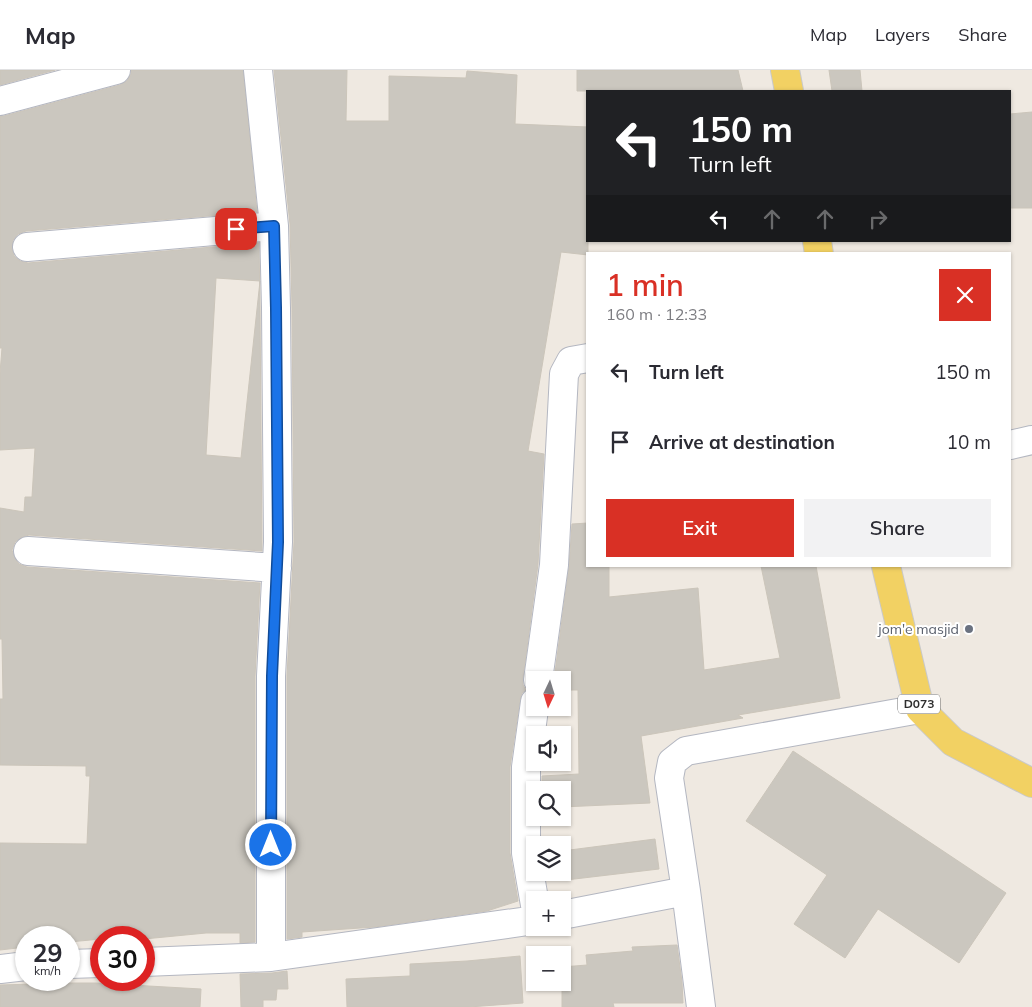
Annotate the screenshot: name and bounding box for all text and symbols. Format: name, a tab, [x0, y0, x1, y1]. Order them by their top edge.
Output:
text: Map	[25, 20, 76, 50]
text: Map	[810, 23, 847, 46]
text: Layers	[875, 23, 930, 46]
text: Share	[958, 23, 1007, 46]
text: 150 m	[689, 107, 793, 151]
icon: left	[606, 110, 671, 175]
text: Turn left	[689, 150, 772, 178]
icon: left	[705, 205, 733, 233]
icon: ahead	[758, 205, 786, 233]
icon: ahead	[811, 205, 839, 233]
icon: right	[864, 205, 892, 233]
pin	[215, 208, 257, 250]
icon: arrive	[222, 215, 250, 243]
text: 1 min	[606, 266, 684, 304]
button: close	[939, 269, 991, 321]
text: 160 m · 12:33	[606, 304, 707, 324]
icon: left	[606, 358, 634, 386]
text: Turn left	[649, 360, 724, 384]
text: 150 m	[935, 360, 991, 384]
icon: arrive	[606, 428, 634, 456]
text: Arrive at destination	[649, 430, 835, 454]
text: 10 m	[947, 430, 991, 454]
button: Exit	[606, 499, 794, 557]
button: Share	[804, 499, 991, 557]
place label: jom'e masjid	[877, 620, 959, 638]
marker: jom'e masjid	[963, 623, 975, 635]
north arrow	[526, 671, 571, 716]
map controls	[526, 671, 571, 991]
road number: D073	[898, 694, 940, 714]
button: sound	[526, 726, 571, 771]
button: search	[526, 781, 571, 826]
position arrow	[244, 818, 296, 870]
button: layers	[526, 836, 571, 881]
button: +	[526, 891, 571, 936]
speed limit sign: 30	[90, 926, 155, 991]
text: 29	[32, 937, 63, 968]
button: −	[526, 946, 571, 991]
text: km/h	[34, 963, 61, 978]

